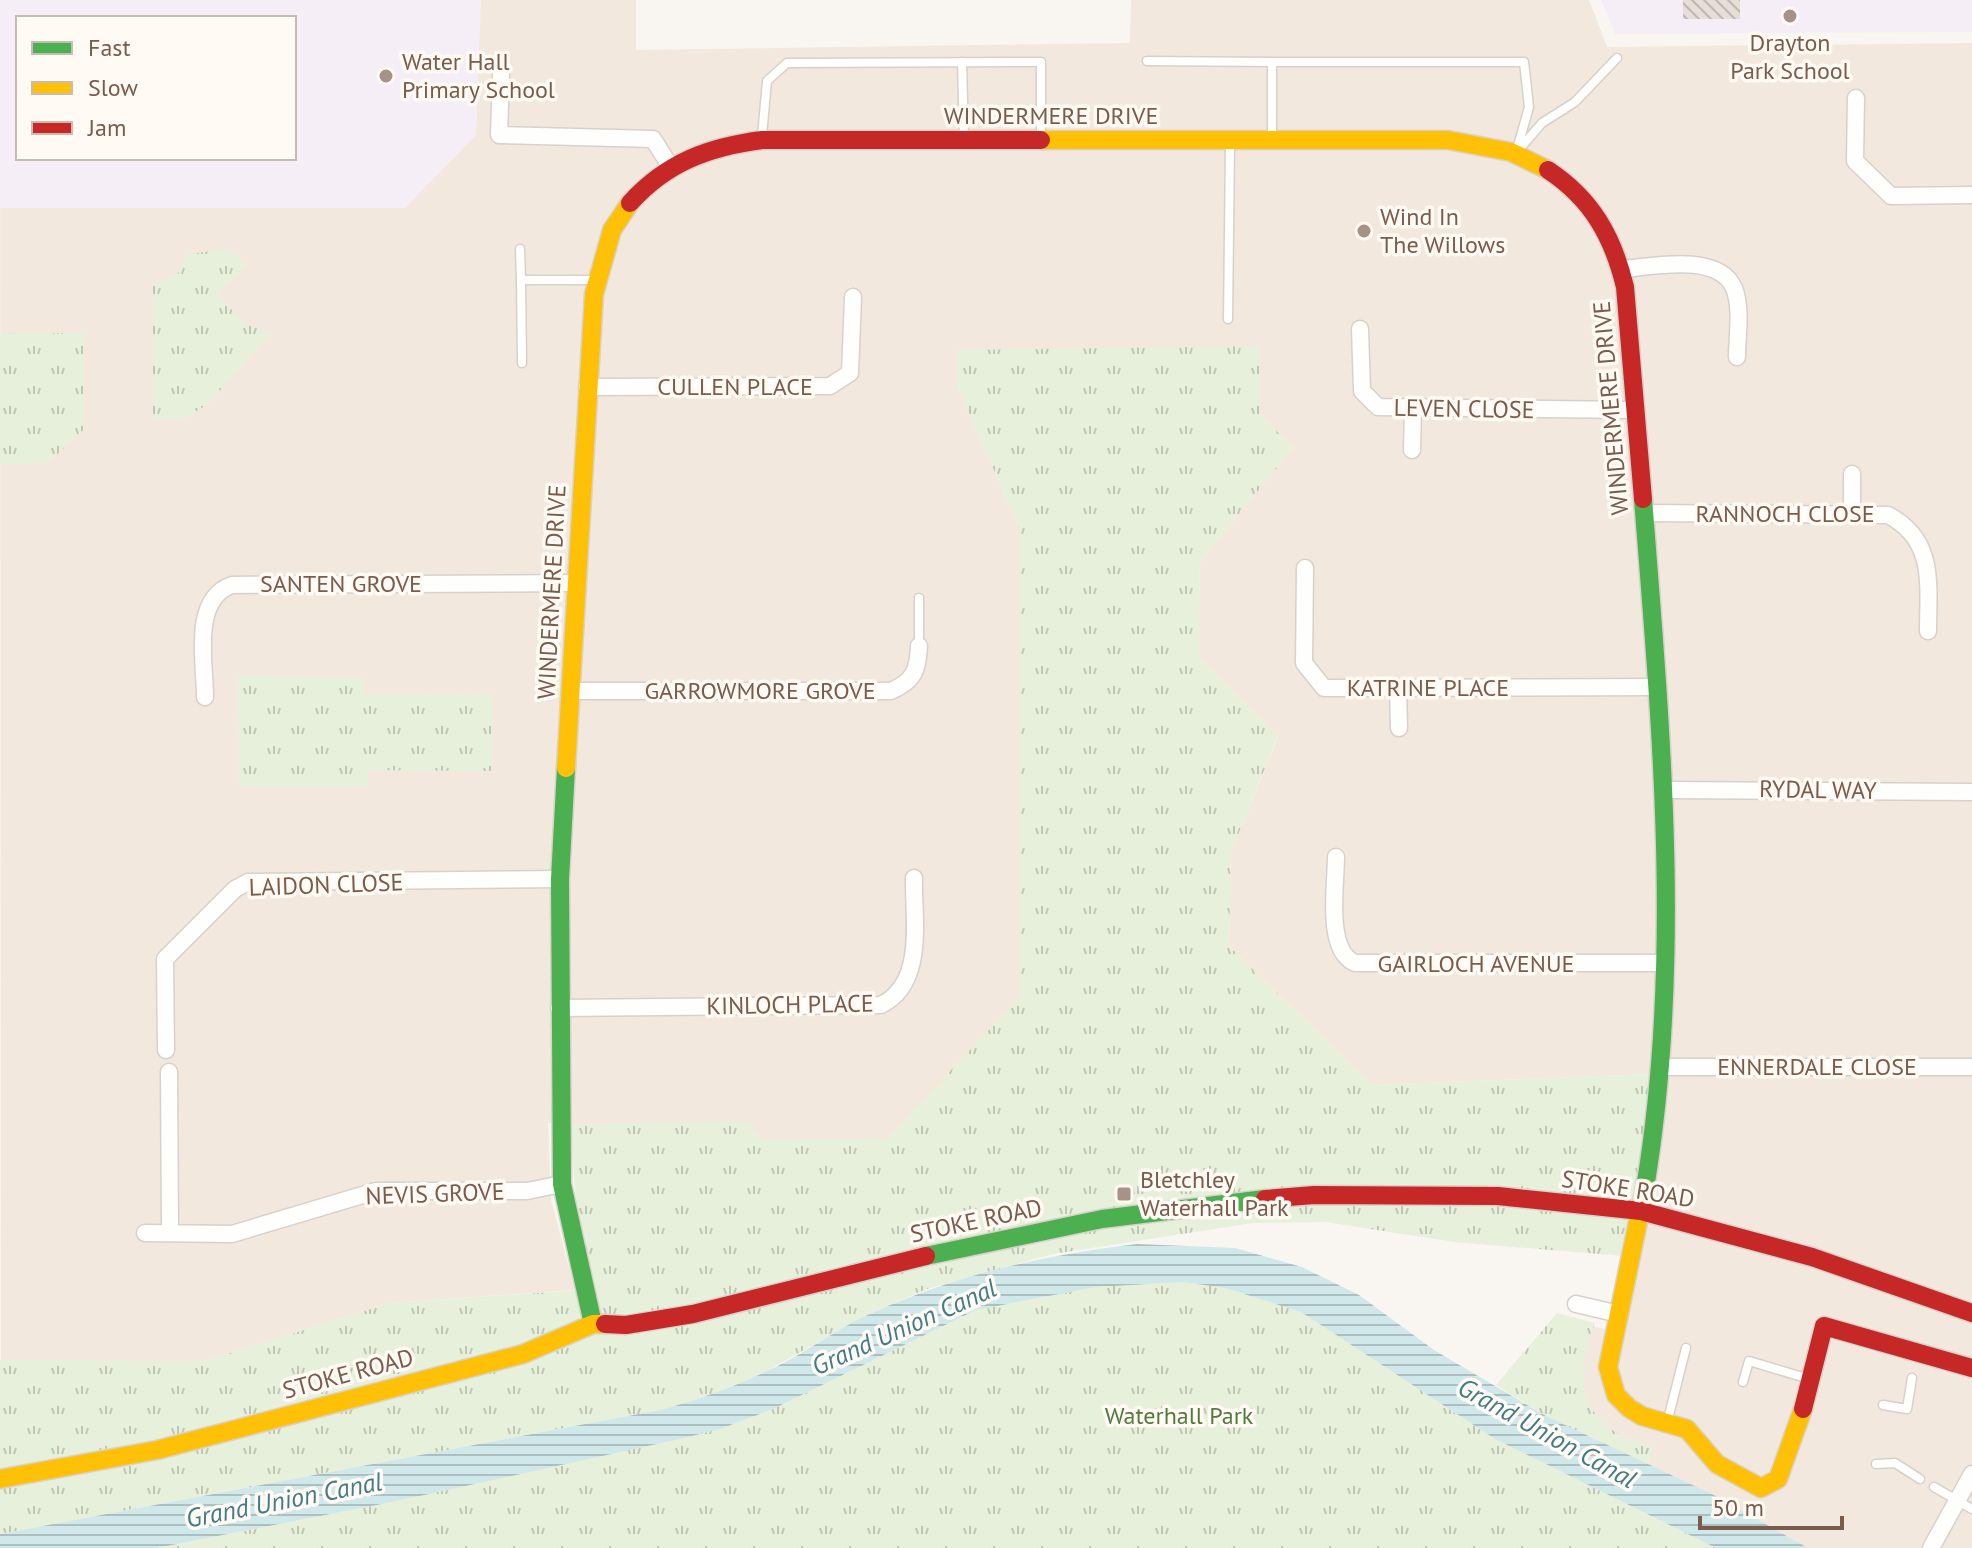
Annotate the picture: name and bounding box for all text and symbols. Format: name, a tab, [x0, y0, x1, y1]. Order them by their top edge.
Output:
marker: Drayton Park School	[1781, 7, 1799, 25]
legend	[16, 16, 296, 160]
place label: Drayton Park School	[1730, 27, 1850, 86]
text: Fast	[88, 32, 131, 63]
place label: Water Hall Primary School	[402, 46, 555, 105]
marker: Water Hall Primary School	[377, 67, 395, 85]
text: Slow	[88, 72, 138, 103]
street label: WINDERMERE DRIVE	[944, 100, 1158, 131]
text: Jam	[87, 112, 126, 143]
place label: Wind In The Willows	[1380, 201, 1505, 260]
marker: Wind In The Willows	[1355, 222, 1373, 240]
street label: WINDERMERE DRIVE	[1586, 300, 1635, 516]
street label: CULLEN PLACE	[657, 371, 813, 402]
street label: LEVEN CLOSE	[1393, 392, 1535, 425]
street label: WINDERMERE DRIVE	[530, 484, 573, 700]
street label: RANNOCH CLOSE	[1695, 498, 1875, 529]
street label: SANTEN GROVE	[260, 568, 422, 599]
street label: KATRINE PLACE	[1347, 672, 1509, 703]
street label: GARROWMORE GROVE	[644, 675, 876, 706]
street label: RYDAL WAY	[1759, 773, 1878, 806]
street label: LAIDON CLOSE	[248, 866, 404, 903]
street label: GAIRLOCH AVENUE	[1378, 948, 1574, 979]
street label: KINLOCH PLACE	[706, 988, 874, 1021]
street label: ENNERDALE CLOSE	[1717, 1051, 1917, 1082]
street label: STOKE ROAD	[1559, 1163, 1697, 1214]
place label: Bletchley Waterhall Park	[1140, 1164, 1289, 1223]
street label: NEVIS GROVE	[365, 1176, 505, 1211]
marker: Bletchley Waterhall Park	[1115, 1185, 1133, 1203]
street label: STOKE ROAD	[907, 1191, 1045, 1250]
water label: Grand Union Canal	[806, 1271, 1001, 1382]
street label: STOKE ROAD	[279, 1341, 417, 1406]
water label: Grand Union Canal	[1452, 1370, 1642, 1495]
park label: Waterhall Park	[1105, 1400, 1254, 1431]
water label: Grand Union Canal	[183, 1464, 385, 1535]
scale bar	[1700, 1480, 1842, 1530]
text: 50 m	[1712, 1492, 1764, 1523]

